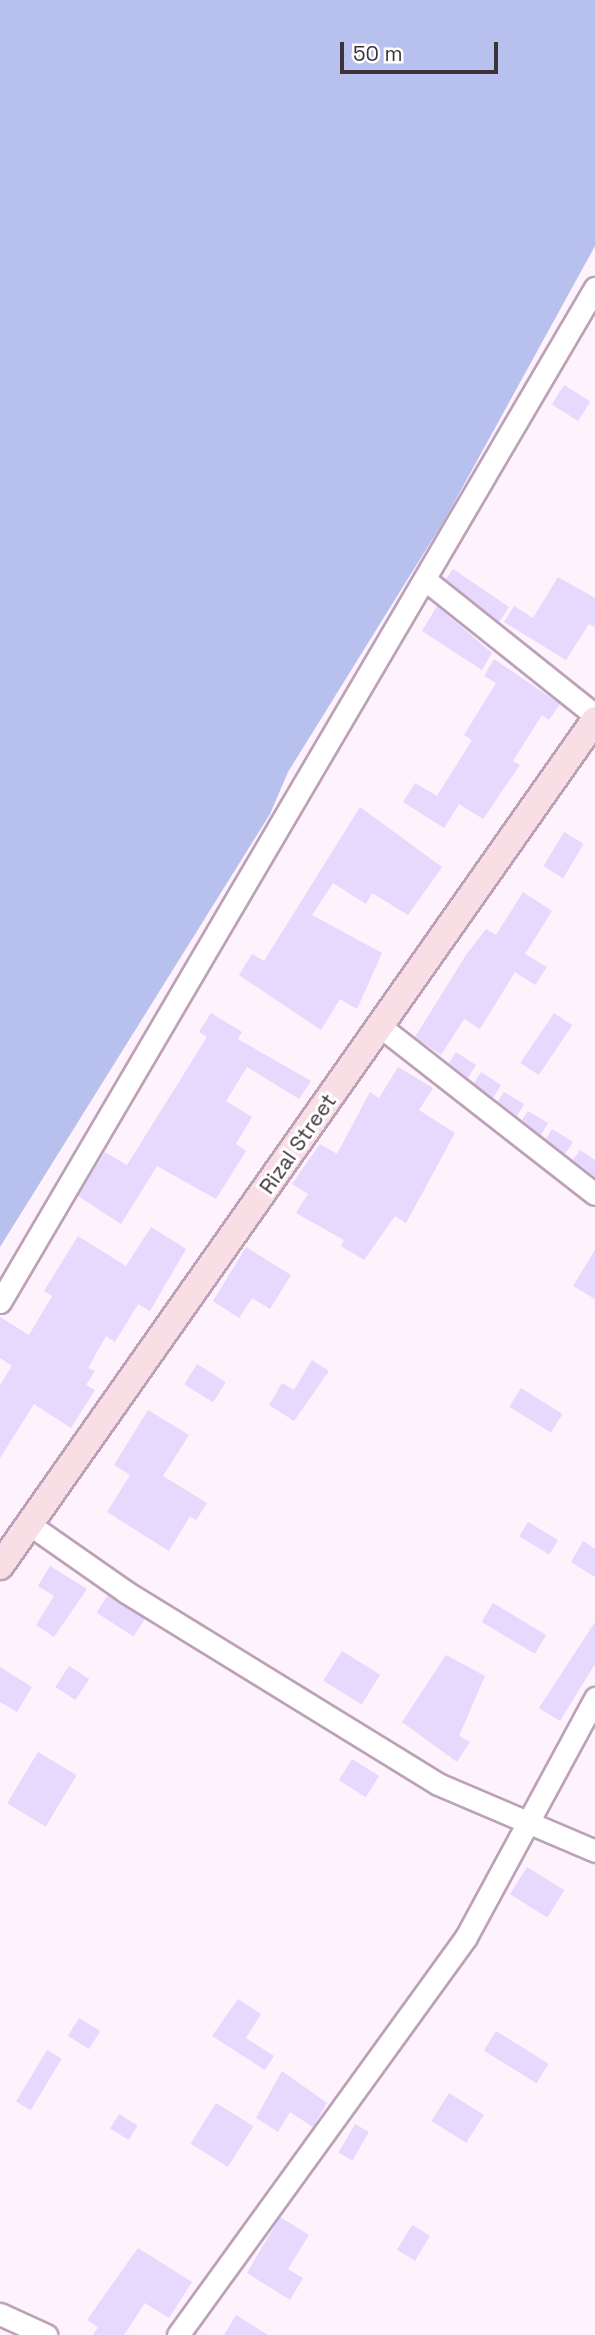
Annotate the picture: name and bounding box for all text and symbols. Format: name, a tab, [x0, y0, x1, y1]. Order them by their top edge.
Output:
scale bar	[343, 28, 500, 72]
text: 50 m	[353, 40, 403, 67]
street label: Rizal Street	[254, 1089, 342, 1199]

